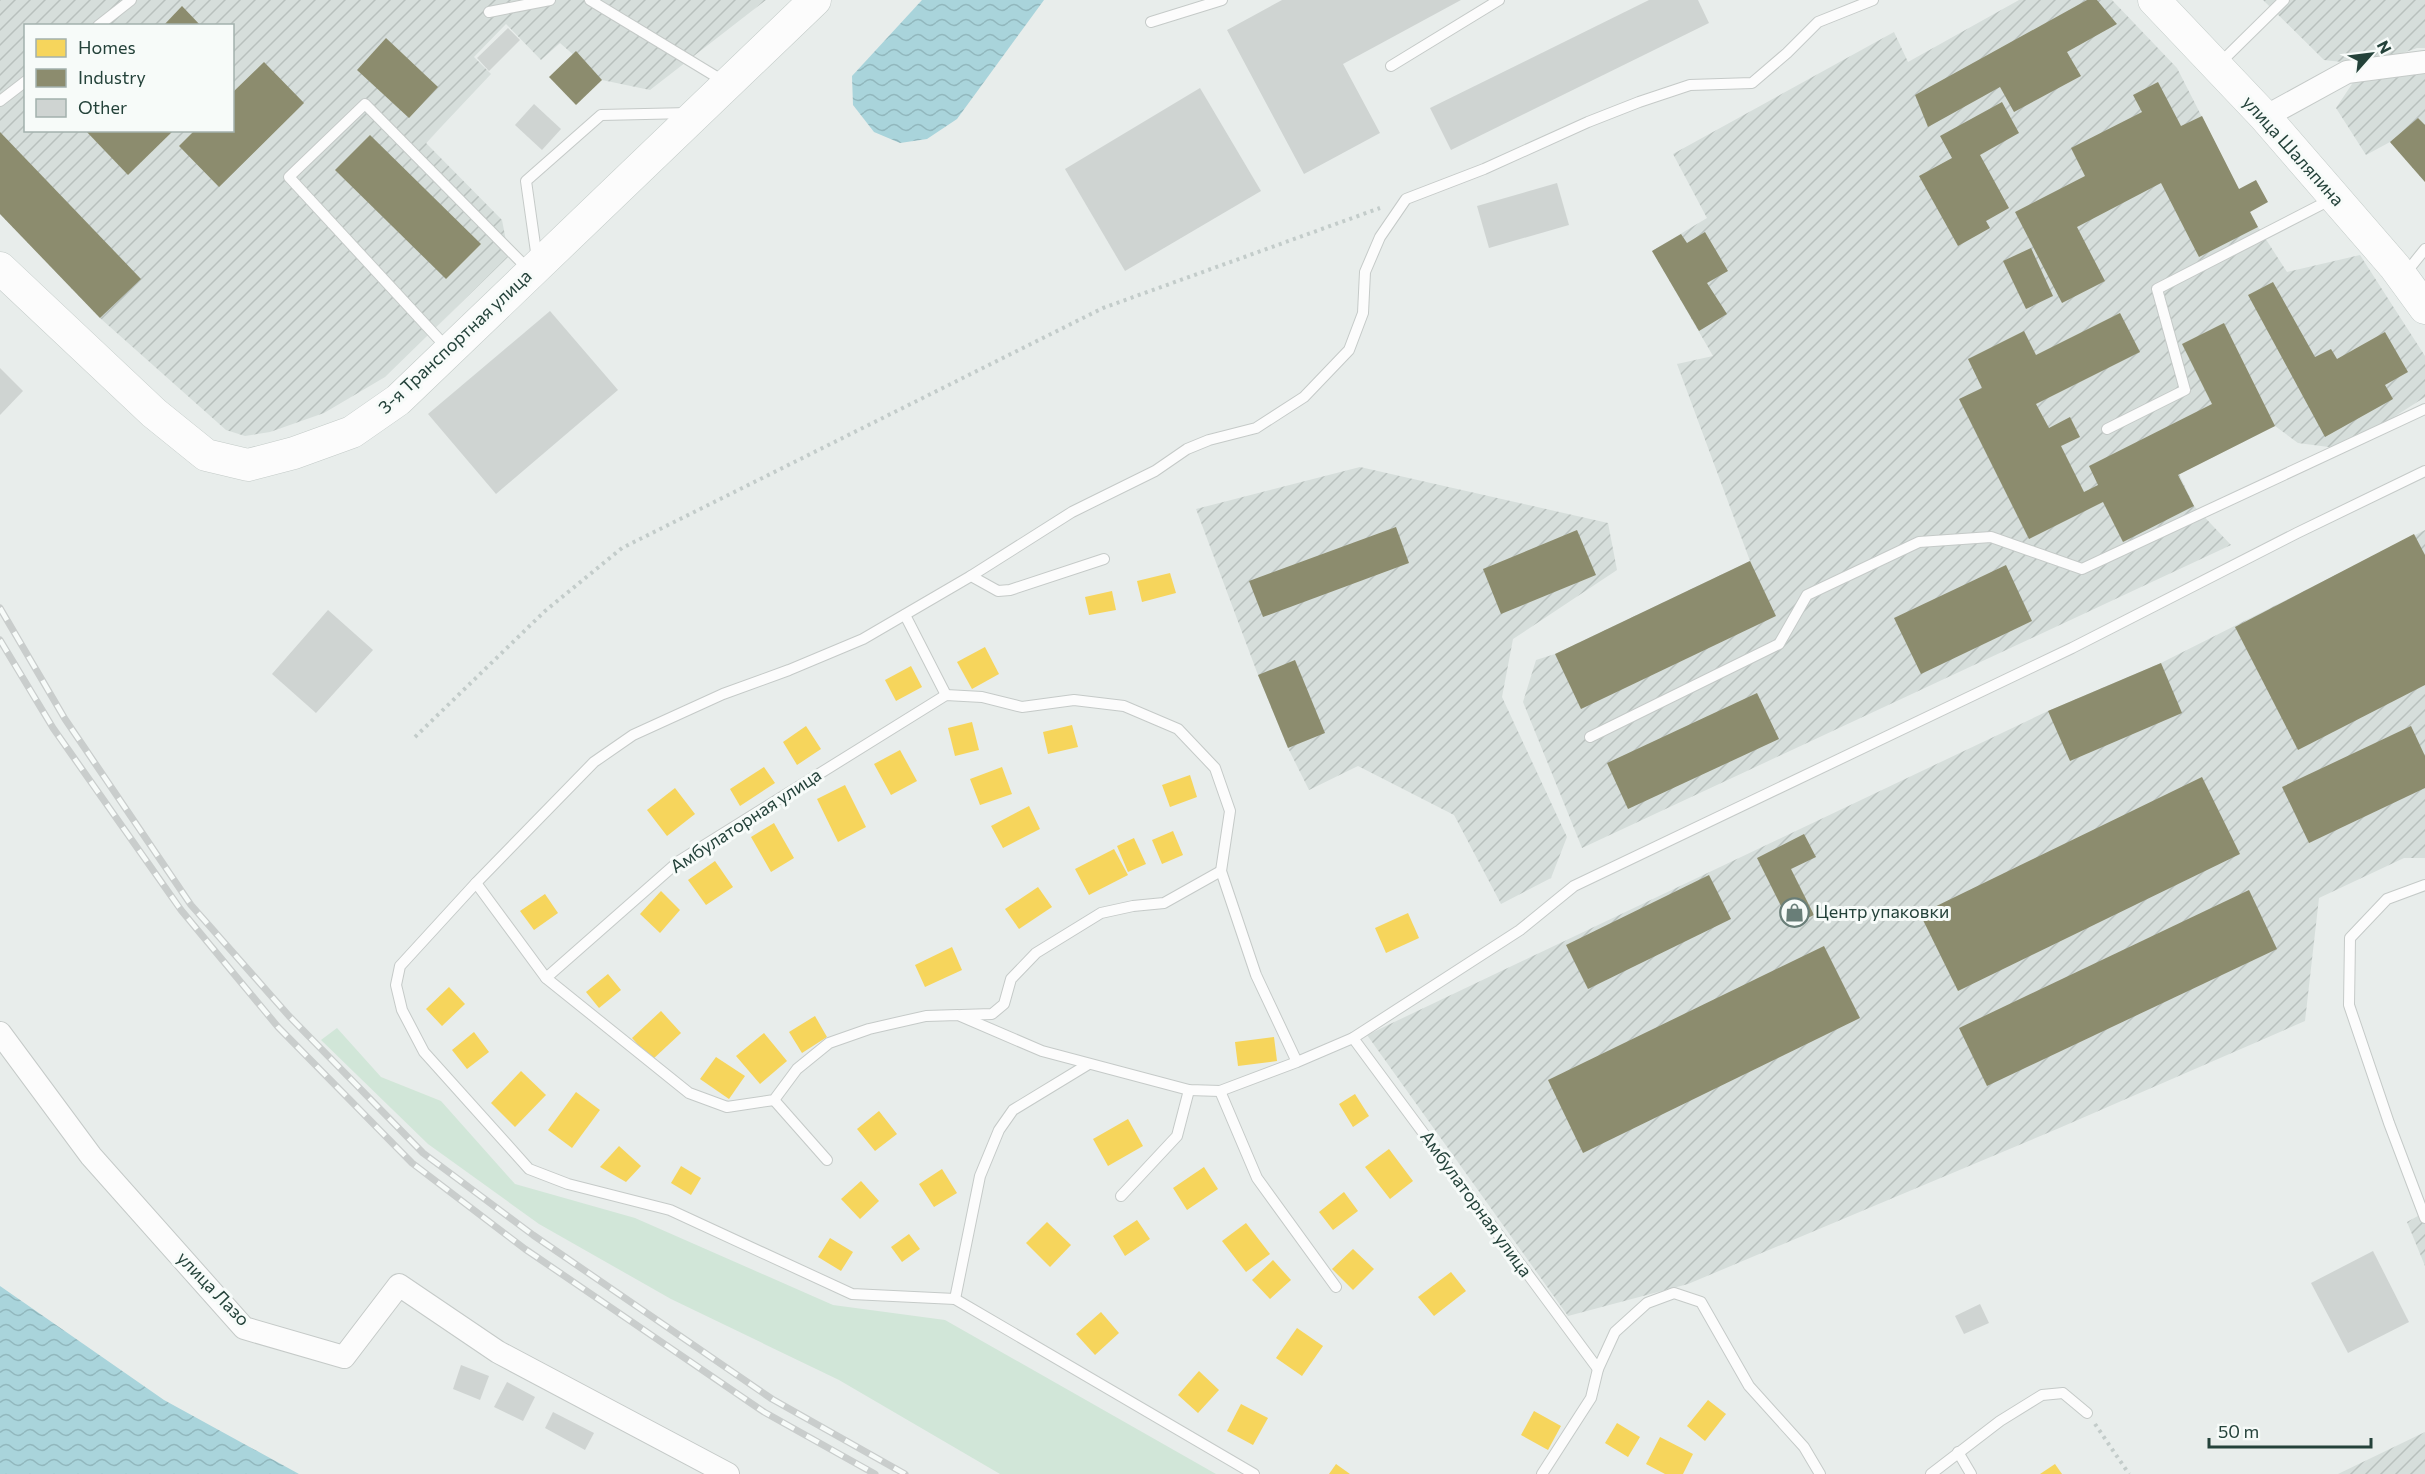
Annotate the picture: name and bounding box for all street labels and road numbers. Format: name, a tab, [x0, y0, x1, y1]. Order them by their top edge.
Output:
street label: улица Шаляпина	[2238, 91, 2349, 210]
street label: 3-я Транспортная улица	[373, 265, 535, 418]
street label: Амбулаторная улица	[666, 763, 825, 877]
street label: Амбулаторная улица	[1416, 1126, 1537, 1281]
street label: улица Лазо	[173, 1246, 255, 1330]

